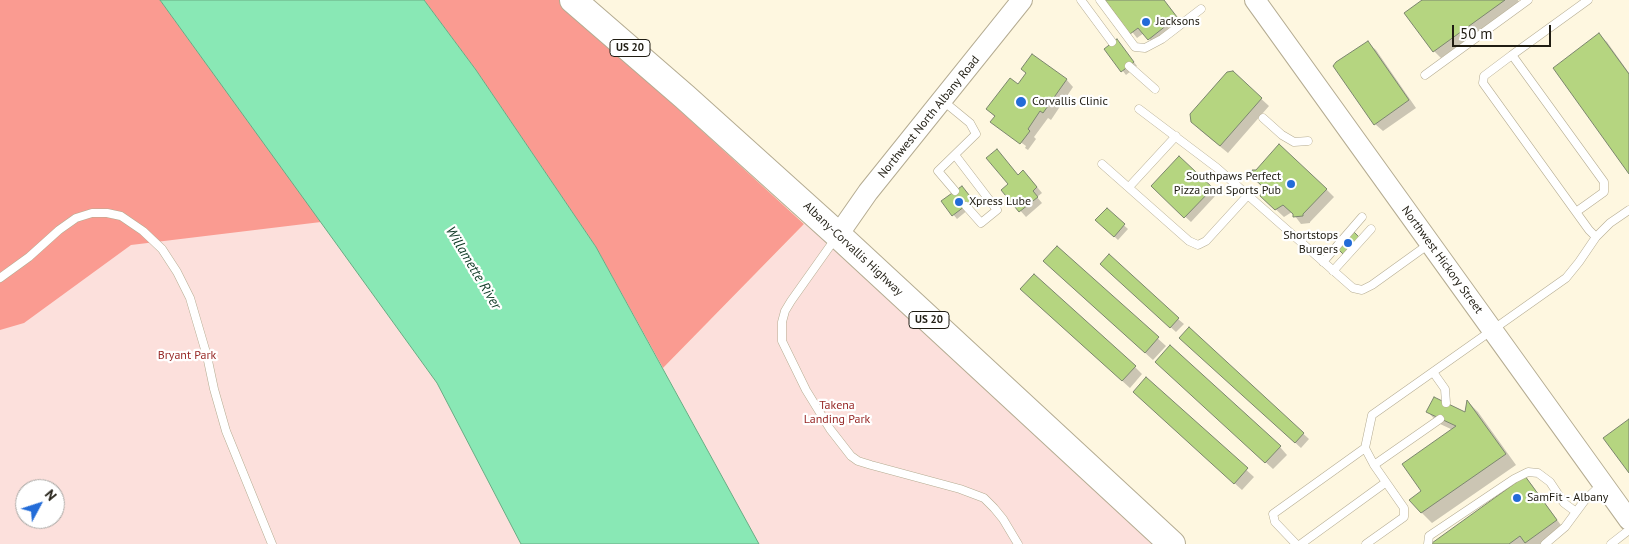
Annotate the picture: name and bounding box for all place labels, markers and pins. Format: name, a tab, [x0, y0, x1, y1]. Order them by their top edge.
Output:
place label: Jacksons	[1156, 15, 1200, 29]
marker: Jacksons	[1140, 16, 1152, 28]
marker: Corvallis Clinic	[1014, 95, 1028, 109]
place label: Corvallis Clinic	[1032, 95, 1108, 109]
place label: Southpaws Perfect Pizza and Sports Pub	[1174, 170, 1281, 198]
marker: Southpaws Perfect Pizza and Sports Pub	[1285, 178, 1297, 190]
place label: Xpress Lube	[969, 195, 1031, 209]
marker: Xpress Lube	[953, 196, 965, 208]
place label: Shortstops Burgers	[1283, 229, 1338, 257]
marker: Shortstops Burgers	[1342, 237, 1354, 249]
place label: SamFit - Albany	[1527, 491, 1608, 505]
marker: SamFit - Albany	[1511, 492, 1523, 504]

